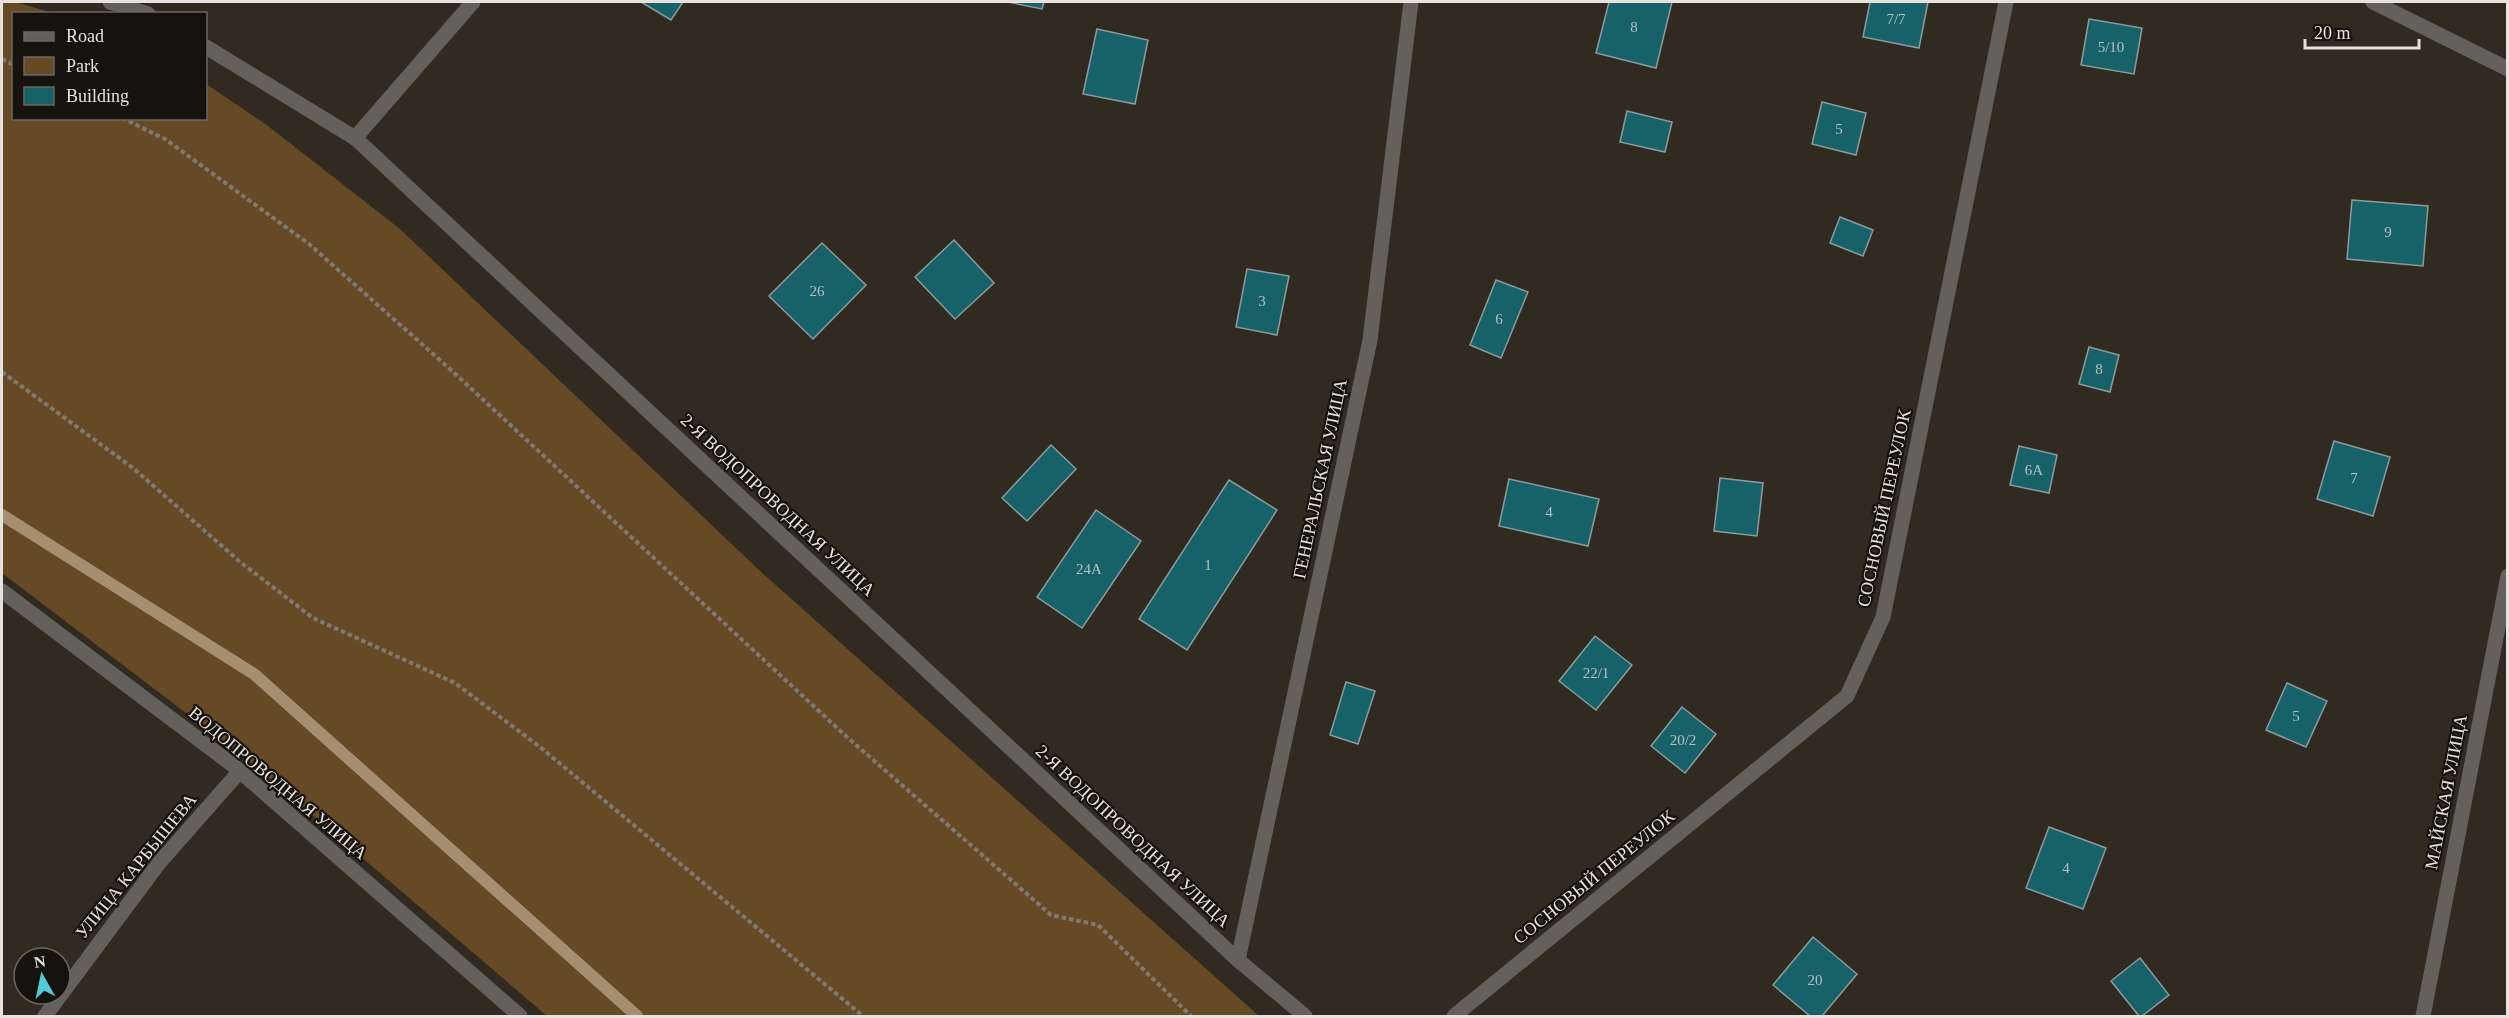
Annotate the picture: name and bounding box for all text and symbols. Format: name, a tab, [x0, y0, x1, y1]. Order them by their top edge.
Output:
house number: 7/7	[1886, 11, 1906, 27]
legend	[12, 12, 207, 120]
scale bar	[2305, 12, 2419, 50]
house number: 8	[1630, 19, 1638, 35]
text: 20 m	[2314, 23, 2351, 43]
text: Road	[66, 26, 104, 46]
house number: 5/10	[2098, 39, 2124, 55]
text: Park	[66, 56, 99, 76]
text: Building	[66, 86, 129, 106]
house number: 5	[1835, 121, 1843, 137]
house number: 9	[2384, 224, 2392, 240]
house number: 26	[810, 283, 825, 299]
house number: 3	[1258, 293, 1266, 309]
house number: 6	[1495, 311, 1503, 327]
house number: 8	[2095, 361, 2103, 377]
street label: ГЕНЕРАЛЬСКАЯ УЛИЦА	[1289, 377, 1351, 581]
street label: СОСНОВЫЙ ПЕРЕУЛОК	[1853, 406, 1915, 609]
street label: 2-Я ВОДОПРОВОДНАЯ УЛИЦА	[677, 410, 879, 600]
house number: 6А	[2025, 462, 2043, 478]
house number: 7	[2350, 470, 2358, 486]
house number: 4	[1545, 504, 1553, 520]
house number: 1	[1204, 557, 1212, 573]
house number: 24А	[1076, 561, 1102, 577]
house number: 22/1	[1583, 665, 1609, 681]
street label: ВОДОПРОВОДНАЯ УЛИЦА	[185, 703, 371, 863]
house number: 5	[2292, 708, 2300, 724]
street label: МАЙСКАЯ УЛИЦА	[2421, 713, 2471, 871]
house number: 20/2	[1670, 732, 1696, 748]
street label: 2-Я ВОДОПРОВОДНАЯ УЛИЦА	[1032, 741, 1234, 931]
street label: УЛИЦА КАРБЫШЕВА	[71, 790, 201, 942]
street label: СОСНОВЫЙ ПЕРЕУЛОК	[1509, 805, 1679, 948]
house number: 4	[2062, 860, 2070, 876]
north arrow	[12, 946, 72, 1006]
text: N	[33, 952, 47, 971]
house number: 20	[1808, 972, 1823, 988]

